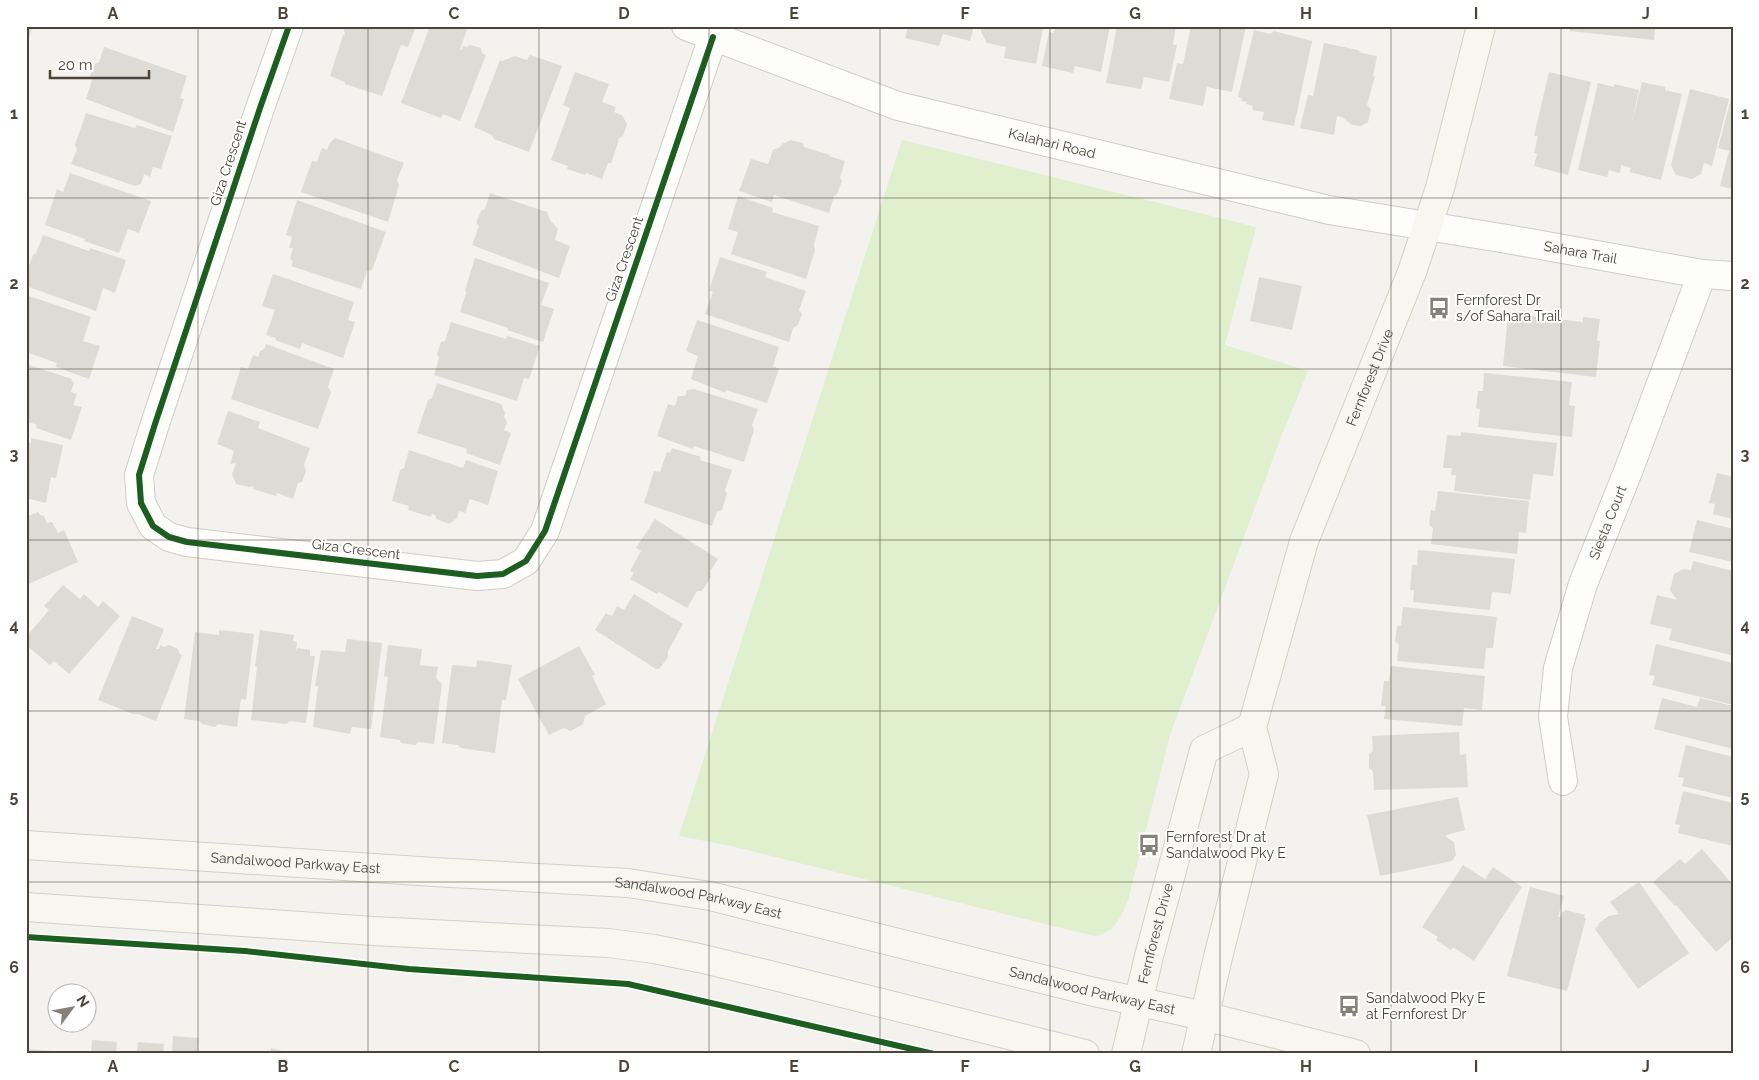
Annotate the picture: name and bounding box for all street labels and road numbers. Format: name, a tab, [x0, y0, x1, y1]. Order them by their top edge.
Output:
street label: Giza Crescent	[207, 118, 249, 208]
street label: Kalahari Road	[1007, 125, 1097, 161]
street label: Giza Crescent	[602, 214, 646, 304]
street label: Sahara Trail	[1543, 238, 1619, 267]
street label: Fernforest Drive	[1343, 327, 1396, 428]
street label: Siesta Court	[1586, 483, 1630, 562]
street label: Giza Crescent	[311, 536, 401, 562]
street label: Sandalwood Parkway East	[210, 849, 381, 876]
street label: Sandalwood Parkway East	[614, 874, 784, 922]
street label: Fernforest Drive	[1135, 882, 1176, 985]
street label: Sandalwood Parkway East	[1008, 963, 1177, 1018]

